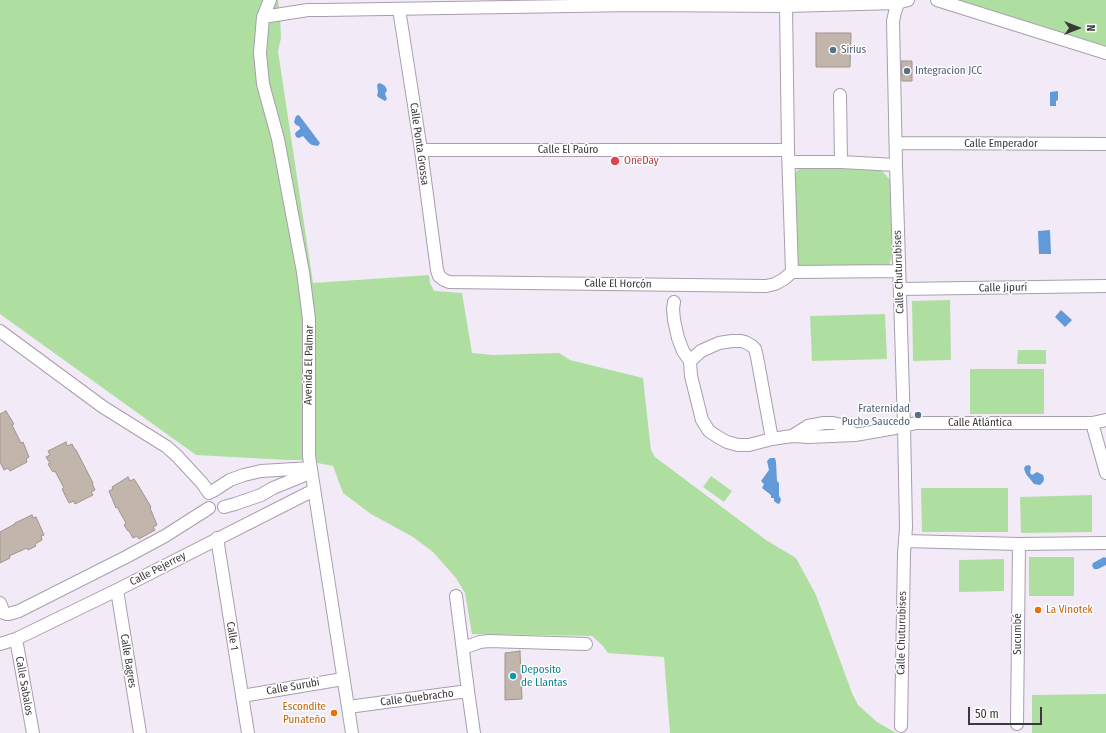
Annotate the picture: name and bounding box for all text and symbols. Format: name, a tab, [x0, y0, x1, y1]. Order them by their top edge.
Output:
north arrow	[1058, 8, 1098, 48]
text: N	[1084, 25, 1097, 31]
place label: Sirius	[841, 43, 866, 57]
marker: Sirius	[828, 45, 838, 55]
place label: Integracion JCC	[915, 64, 982, 78]
marker: Integracion JCC	[902, 66, 912, 76]
street label: Calle Ponta Grossa	[407, 102, 431, 186]
street label: Calle Emperador	[964, 137, 1038, 151]
street label: Calle El Paúro	[538, 143, 598, 157]
place label: OneDay	[624, 154, 659, 168]
marker: OneDay	[609, 155, 621, 167]
street label: Calle Chuturubises	[891, 230, 907, 314]
street label: Calle El Horcón	[584, 277, 652, 291]
street label: Calle Jipurí	[979, 281, 1027, 295]
street label: Avenida El Palmar	[302, 325, 316, 405]
place label: Fraternidad Pucho Saucedo	[842, 402, 910, 428]
marker: Fraternidad Pucho Saucedo	[913, 410, 923, 420]
street label: Calle Atlántica	[948, 416, 1012, 430]
street label: Calle Pejerrey	[128, 549, 188, 589]
street label: Calle Chuturubises	[895, 591, 909, 675]
place label: La Vinotek	[1046, 603, 1093, 617]
marker: La Vinotek	[1033, 605, 1043, 615]
street label: Sucumbé	[1011, 613, 1025, 655]
street label: Calle 1	[223, 621, 241, 651]
street label: Calle Bagres	[117, 633, 139, 689]
street label: Calle Sabalos	[12, 655, 36, 717]
place label: Deposito de Llantas	[521, 663, 567, 689]
marker: Deposito de Llantas	[508, 671, 518, 681]
street label: Calle Surubi	[265, 676, 321, 698]
street label: Calle Quebracho	[380, 687, 454, 709]
scale bar	[970, 699, 1044, 725]
place label: Escondite Punateño	[283, 700, 326, 726]
text: 50 m	[975, 707, 999, 721]
marker: Escondite Punateño	[329, 708, 339, 718]

